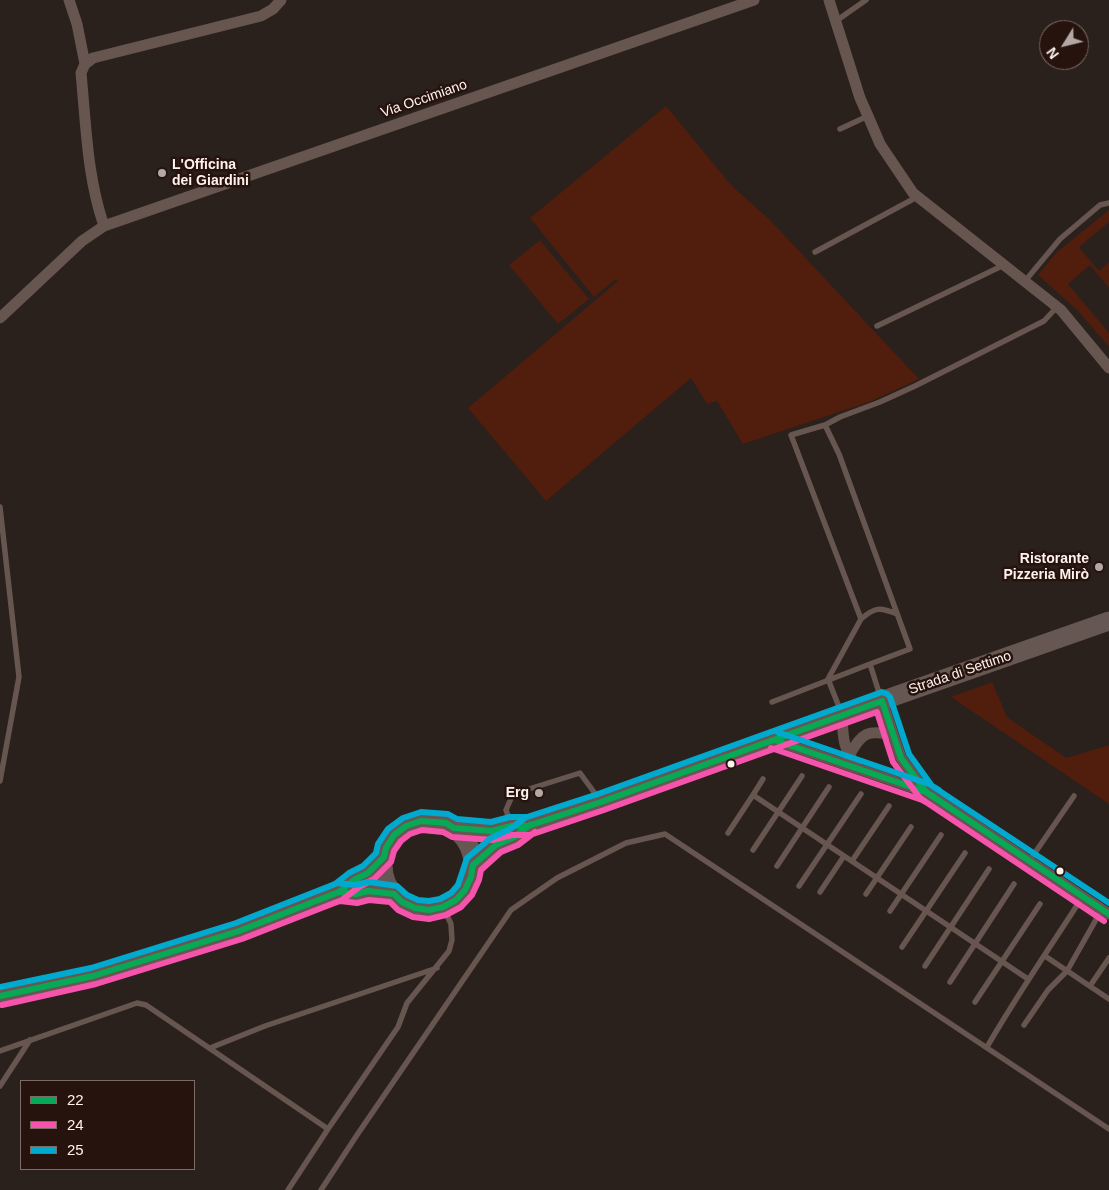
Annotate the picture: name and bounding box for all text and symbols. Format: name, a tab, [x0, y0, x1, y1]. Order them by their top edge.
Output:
north arrow	[1039, 20, 1089, 70]
text: N	[1043, 44, 1062, 62]
street label: Via Occimiano	[379, 76, 469, 122]
place label: L'Officina dei Giardini	[172, 157, 249, 190]
marker: L'Officina dei Giardini	[156, 167, 168, 179]
place label: Ristorante Pizzeria Mirò	[1003, 551, 1089, 584]
marker: Ristorante Pizzeria Mirò	[1093, 561, 1105, 573]
street label: Strada di Settimo	[906, 648, 1014, 698]
unlabelled marker	[726, 759, 736, 769]
place label: Erg	[506, 785, 529, 801]
marker: Erg	[533, 787, 545, 799]
unlabelled marker	[1055, 866, 1065, 876]
legend	[20, 1080, 195, 1170]
text: 22	[67, 1091, 84, 1108]
text: 24	[67, 1116, 84, 1133]
text: 25	[67, 1141, 84, 1158]

